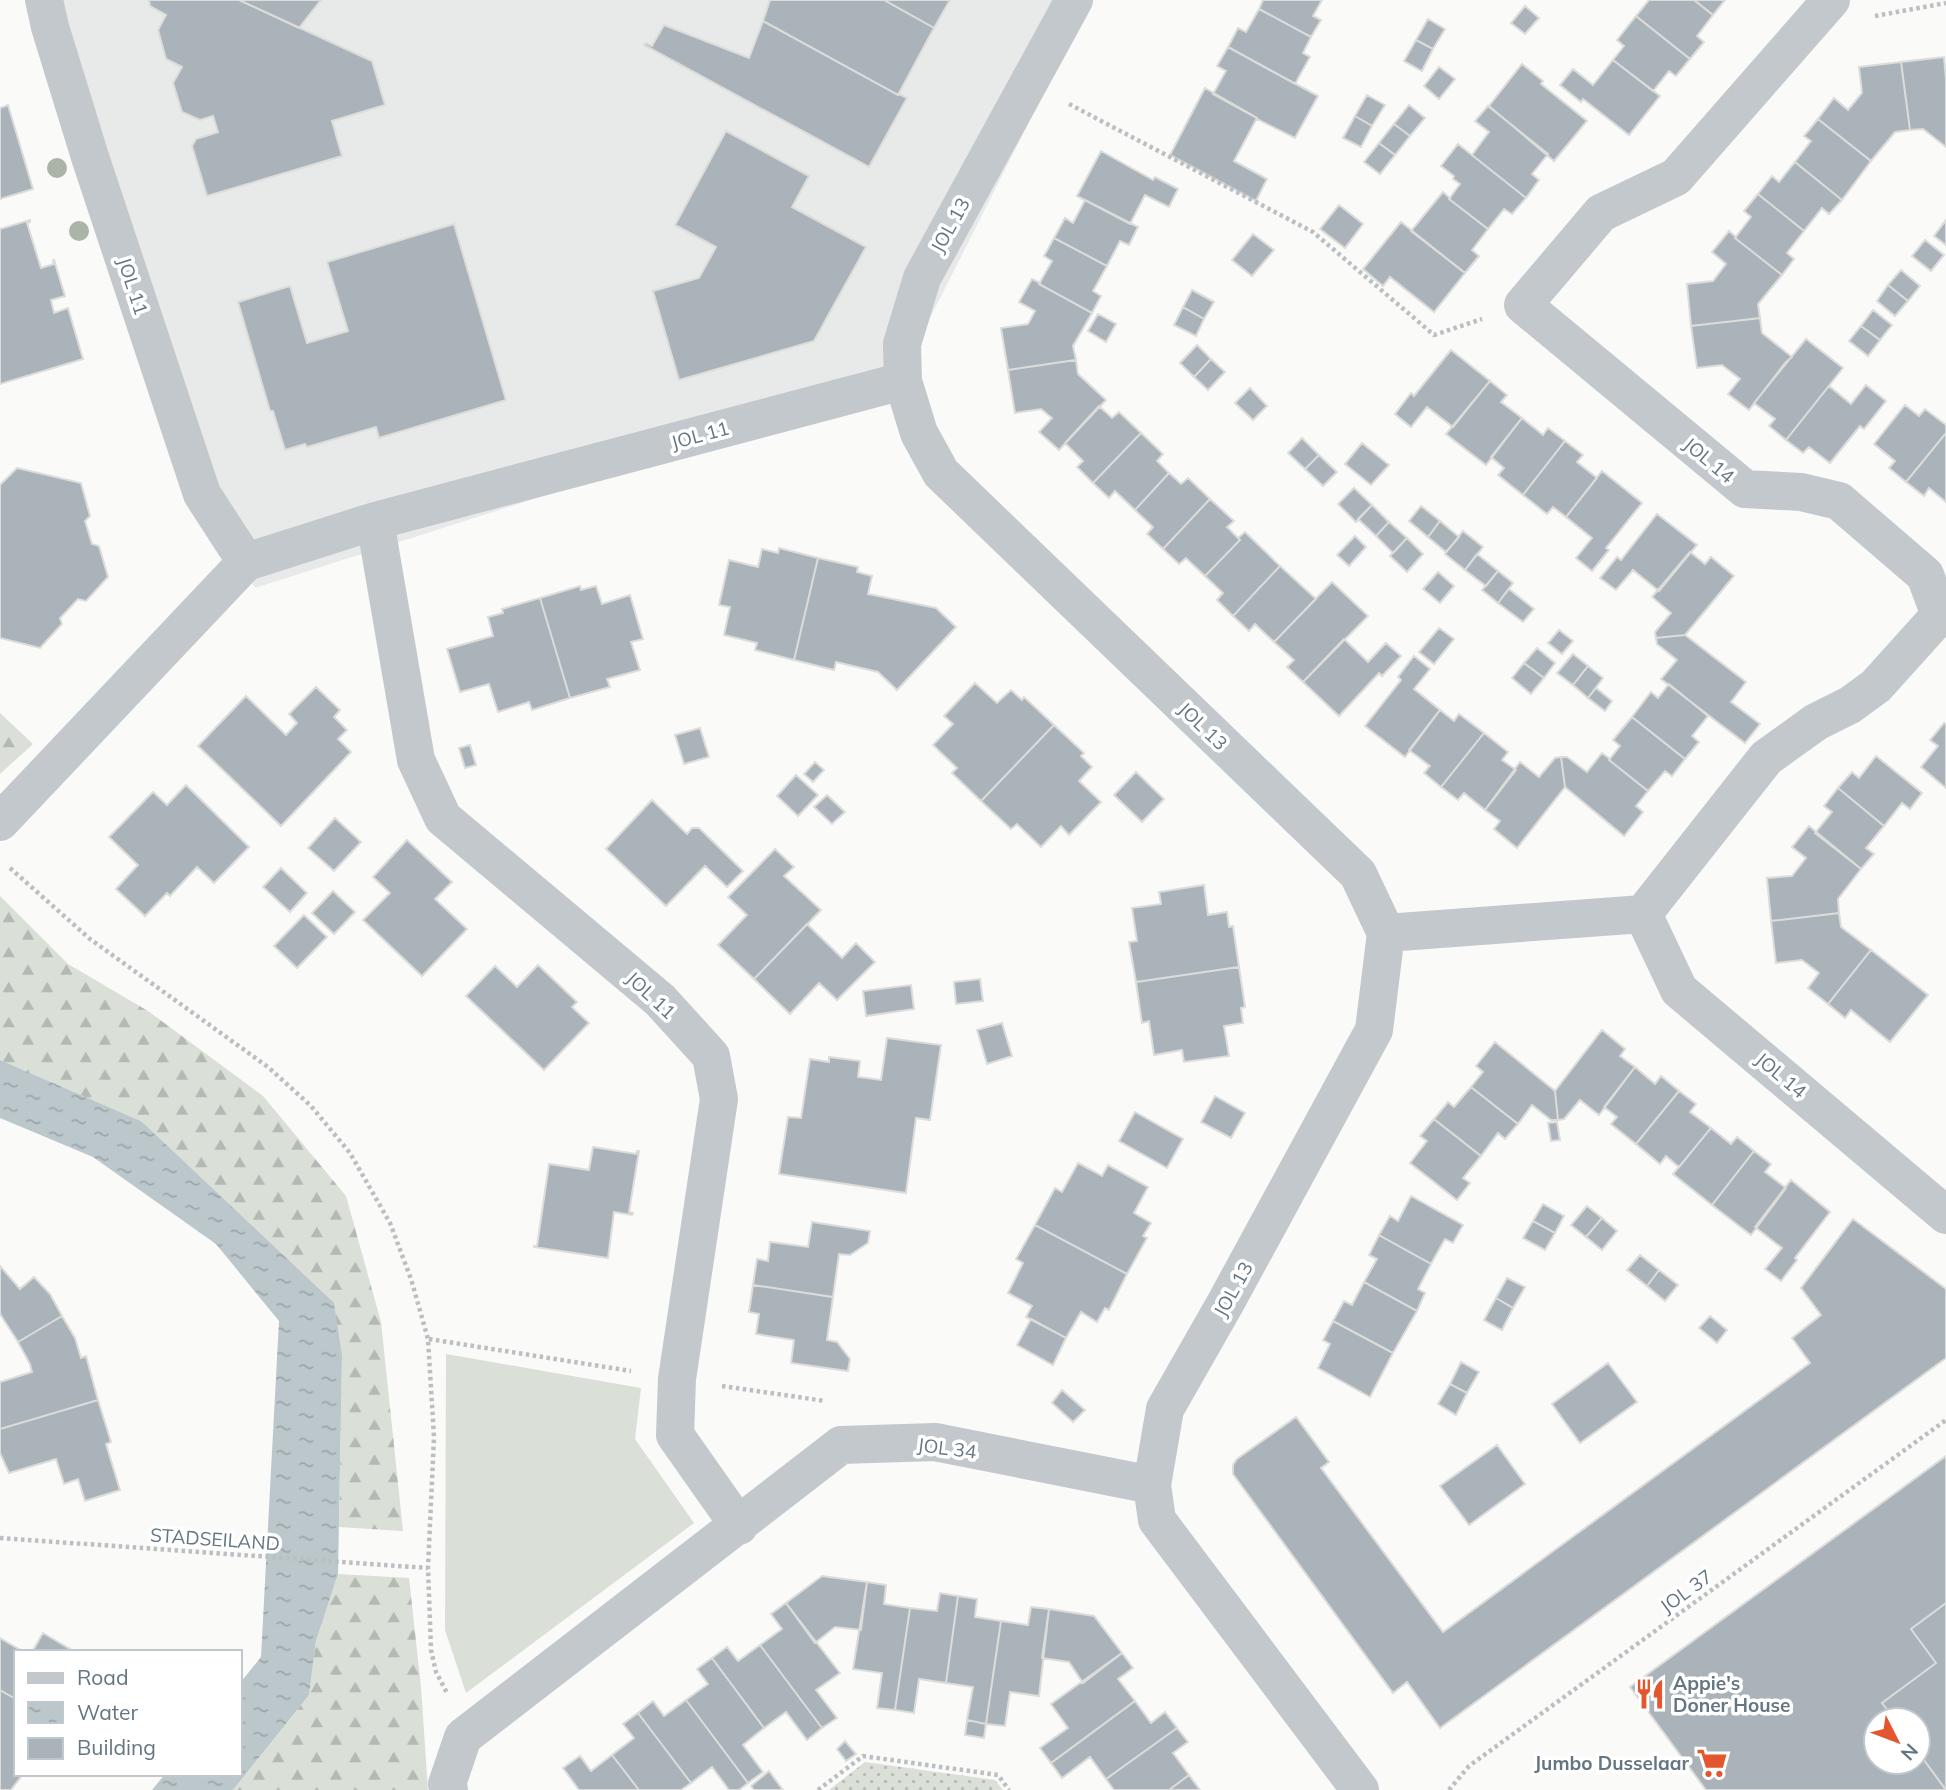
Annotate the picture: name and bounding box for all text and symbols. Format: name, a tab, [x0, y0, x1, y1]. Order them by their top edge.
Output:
street label: JOL 13	[925, 193, 975, 257]
street label: JOL 11	[112, 254, 154, 318]
street label: JOL 11	[668, 416, 732, 454]
street label: JOL 14	[1679, 432, 1739, 488]
street label: JOL 13	[1173, 697, 1233, 755]
street label: JOL 11	[621, 966, 681, 1024]
street label: JOL 14	[1751, 1047, 1811, 1103]
street label: JOL 13	[1208, 1257, 1258, 1321]
street label: JOL 34	[916, 1432, 978, 1464]
street label: STADSEILAND	[149, 1522, 281, 1556]
street label: JOL 37	[1655, 1564, 1717, 1618]
legend	[14, 1650, 242, 1776]
text: Road	[77, 1664, 128, 1690]
place label: Appie's Doner House	[1673, 1671, 1790, 1717]
restaurant icon: Appie's Doner House	[1633, 1677, 1667, 1711]
text: Water	[77, 1699, 138, 1725]
north arrow	[1862, 1706, 1932, 1776]
text: Building	[77, 1734, 156, 1760]
text: N	[1896, 1739, 1923, 1766]
supermarket icon: Jumbo Dusselaar	[1695, 1746, 1729, 1780]
place label: Jumbo Dusselaar	[1534, 1751, 1690, 1775]

